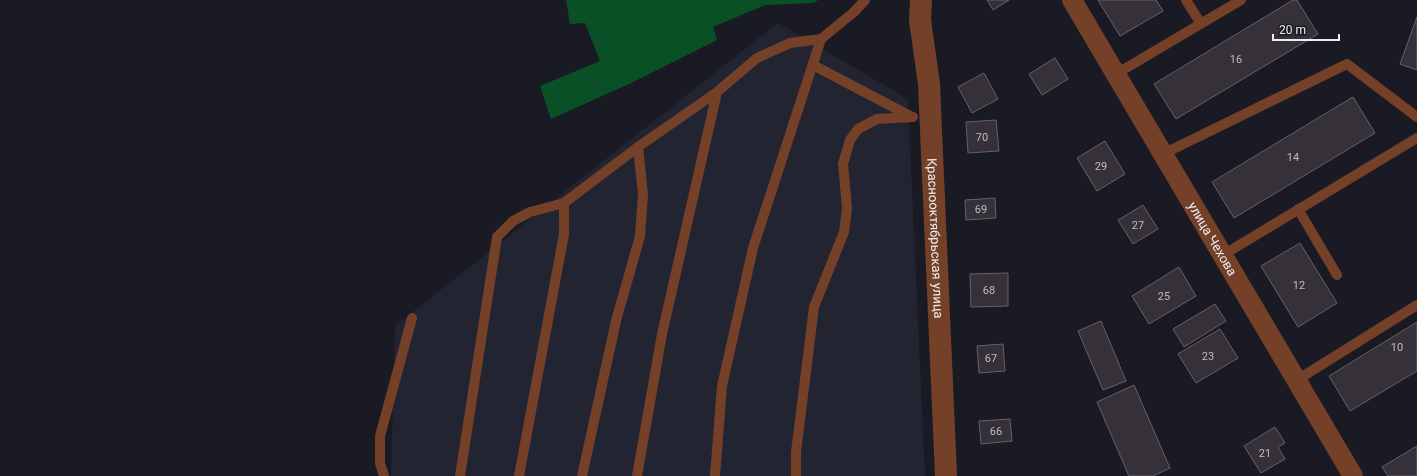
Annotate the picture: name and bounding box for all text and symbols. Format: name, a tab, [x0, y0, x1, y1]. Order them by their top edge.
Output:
scale bar	[1273, 16, 1339, 42]
text: 20 m	[1279, 23, 1306, 37]
house number: 16	[1230, 53, 1242, 66]
house number: 70	[976, 131, 988, 144]
house number: 14	[1287, 151, 1299, 164]
street label: Краснооктябрьская улица	[925, 158, 947, 319]
house number: 29	[1095, 160, 1107, 173]
street label: улица Чехова	[1185, 199, 1240, 278]
house number: 69	[975, 203, 987, 216]
house number: 27	[1132, 219, 1144, 232]
house number: 12	[1293, 279, 1305, 292]
house number: 68	[983, 284, 995, 297]
house number: 25	[1158, 290, 1170, 303]
house number: 10	[1391, 341, 1403, 354]
house number: 23	[1202, 350, 1214, 363]
house number: 67	[985, 352, 997, 365]
house number: 66	[990, 425, 1002, 438]
house number: 21	[1259, 447, 1271, 460]

